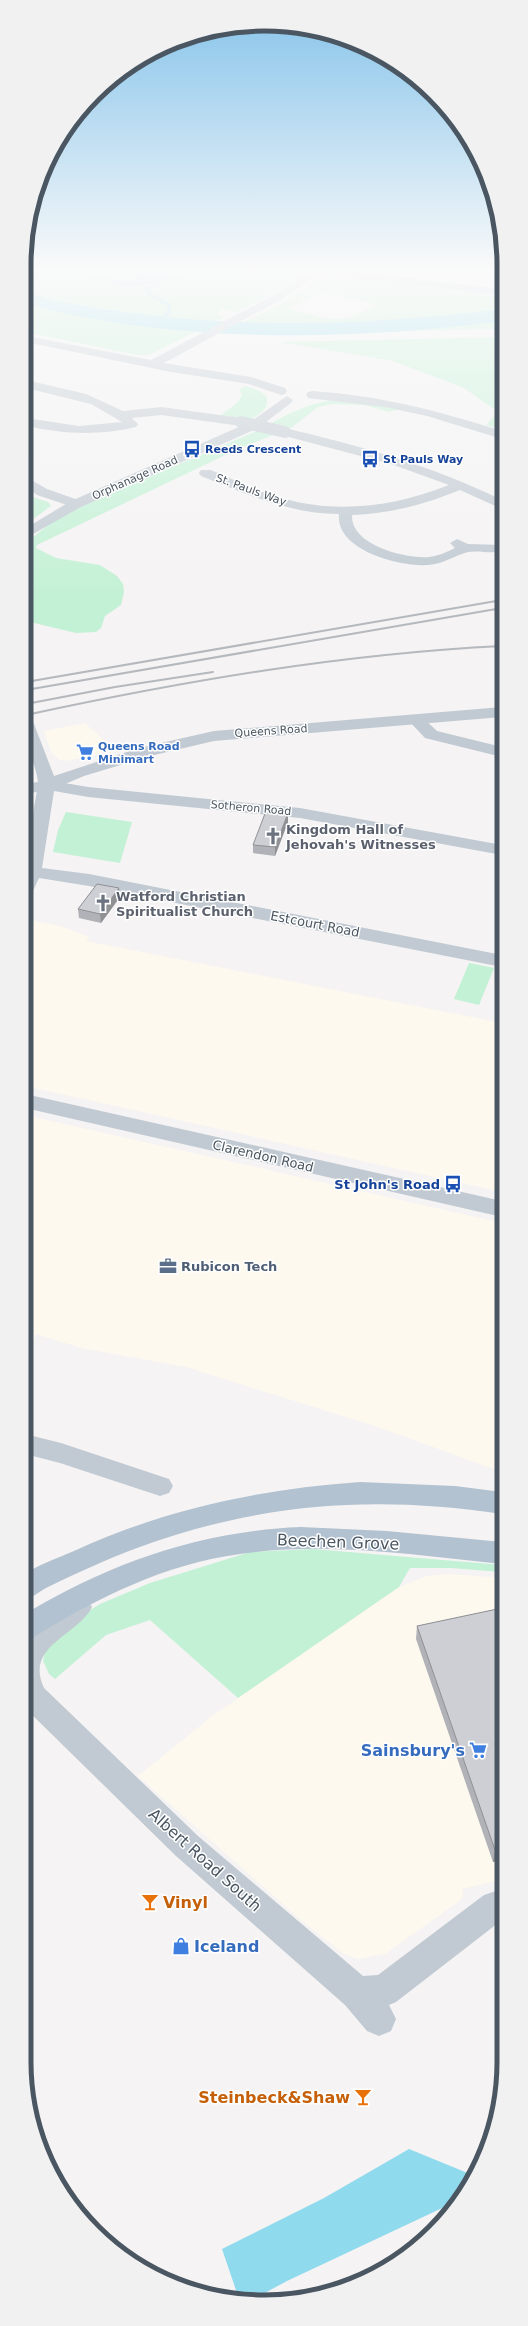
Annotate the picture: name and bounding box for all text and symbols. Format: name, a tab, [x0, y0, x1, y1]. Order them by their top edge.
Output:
bus stop icon: Reeds Crescent	[182, 439, 202, 459]
place label: Reeds Crescent	[205, 443, 301, 456]
bus stop icon: St Pauls Way	[360, 449, 380, 469]
street label: Orphanage Road	[90, 453, 180, 503]
place label: St Pauls Way	[383, 453, 463, 466]
street label: St. Pauls Way	[214, 471, 288, 509]
street label: Queens Road	[234, 722, 308, 740]
place label: Queens Road Minimart	[98, 740, 180, 766]
supermarket icon: Queens Road Minimart	[75, 742, 95, 762]
street label: Sotheron Road	[210, 798, 292, 818]
place label: Kingdom Hall of Jehovah's Witnesses	[285, 822, 436, 852]
church icon: Kingdom Hall of Jehovah's Witnesses	[263, 826, 283, 846]
place label: Watford Christian Spiritualist Church	[116, 889, 253, 919]
church icon: Watford Christian Spiritualist Church	[93, 893, 113, 913]
street label: Estcourt Road	[269, 908, 361, 940]
street label: Clarendon Road	[211, 1137, 315, 1175]
bus stop icon: St John's Road	[443, 1174, 463, 1194]
place label: St John's Road	[334, 1177, 440, 1192]
office icon: Rubicon Tech	[158, 1256, 178, 1276]
place label: Rubicon Tech	[181, 1259, 277, 1274]
street label: Beechen Grove	[277, 1530, 399, 1554]
supermarket icon: Sainsbury's	[468, 1740, 488, 1760]
place label: Sainsbury's	[361, 1741, 465, 1760]
street label: Albert Road South	[145, 1804, 265, 1916]
bar icon: Vinyl	[140, 1892, 160, 1912]
place label: Vinyl	[163, 1893, 208, 1912]
shop icon: Iceland	[171, 1936, 191, 1956]
place label: Iceland	[194, 1937, 259, 1956]
bar icon: Steinbeck&Shaw	[353, 2087, 373, 2107]
place label: Steinbeck&Shaw	[198, 2088, 350, 2107]

